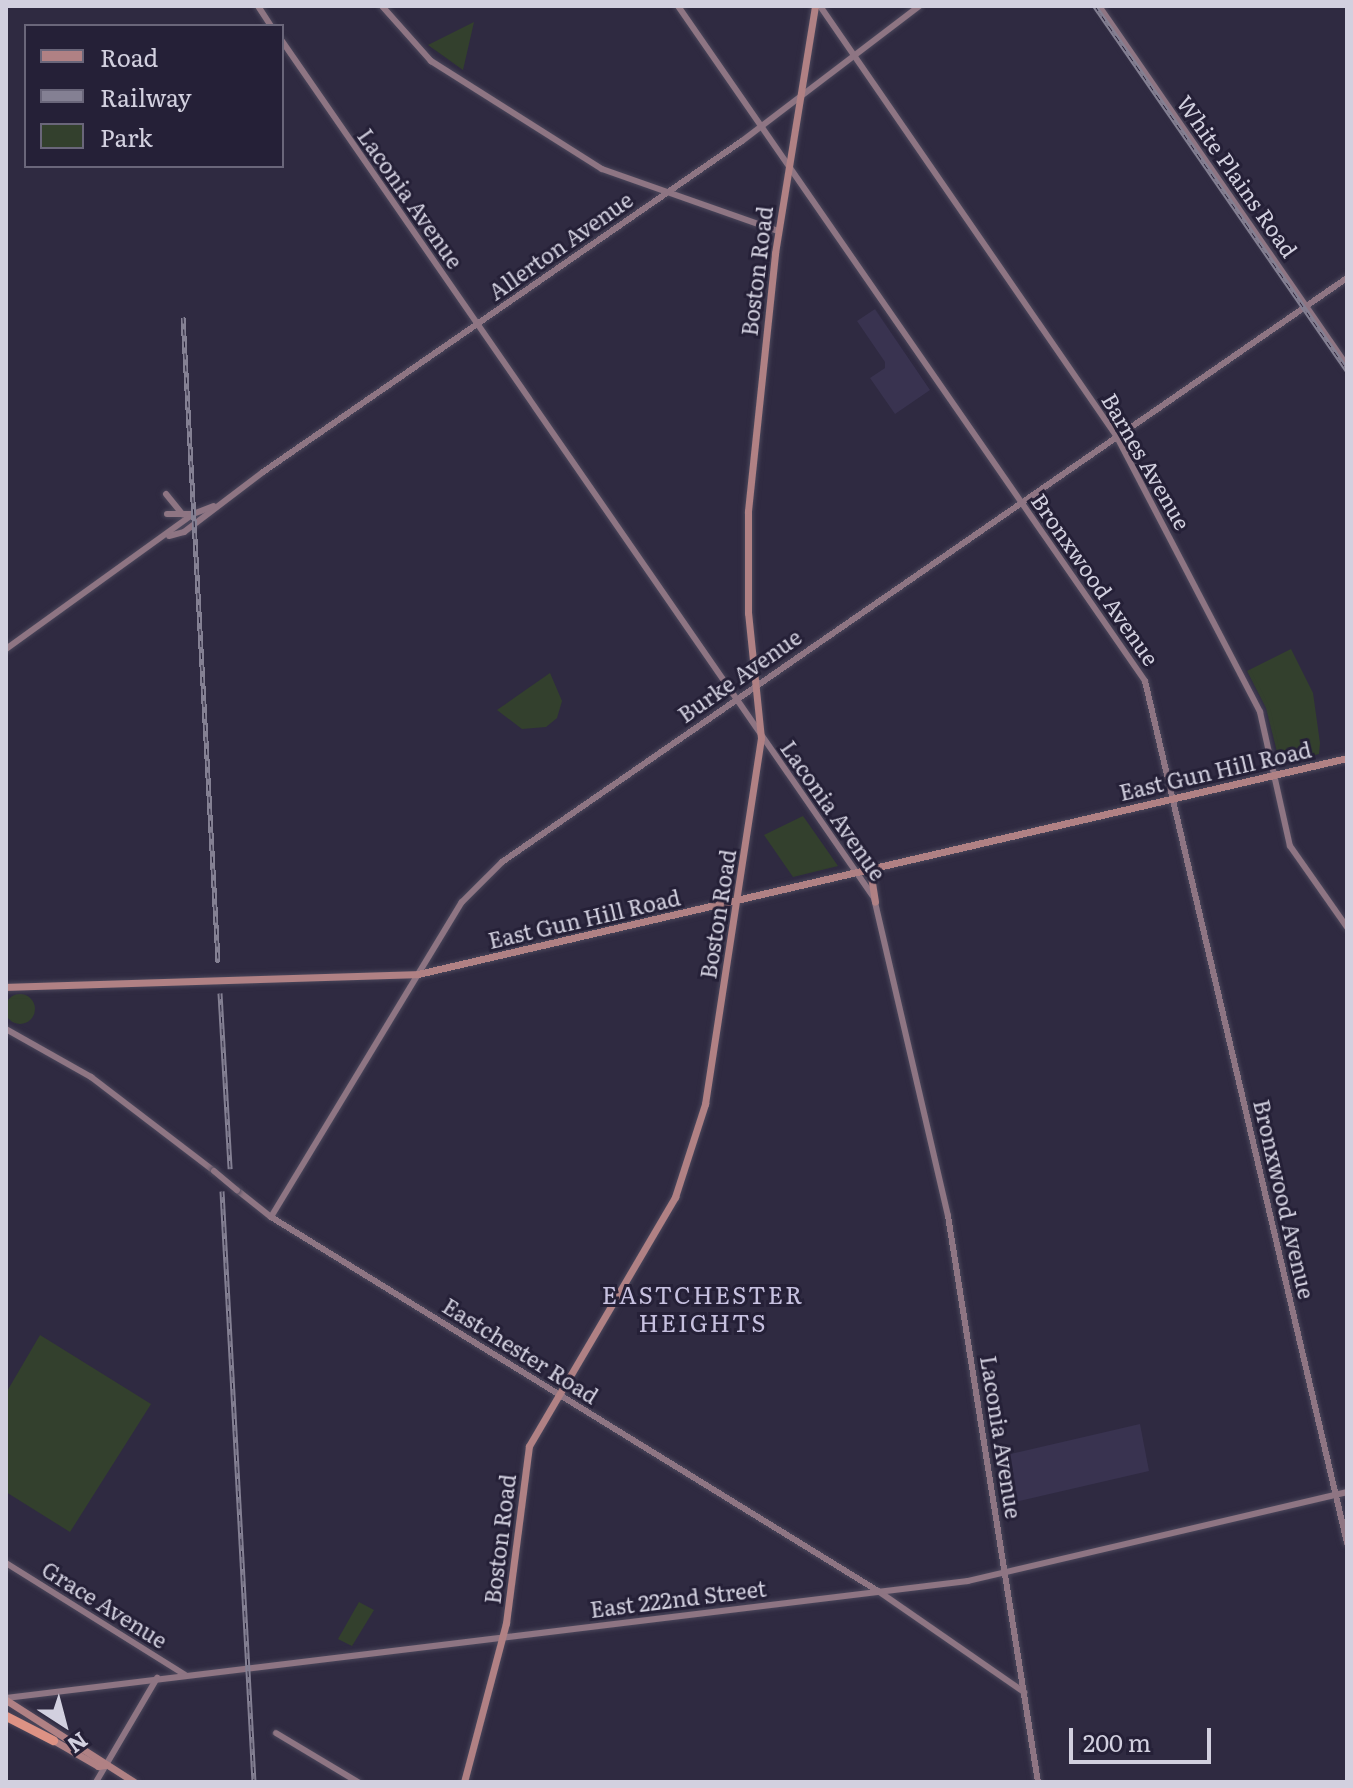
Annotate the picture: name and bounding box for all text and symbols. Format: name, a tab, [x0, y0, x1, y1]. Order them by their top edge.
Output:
legend	[24, 24, 284, 168]
text: Road	[100, 39, 158, 74]
text: Railway	[100, 79, 192, 114]
street label: White Plains Road	[1172, 90, 1304, 262]
text: Park	[100, 119, 153, 154]
street label: Laconia Avenue	[353, 123, 469, 273]
street label: Allerton Avenue	[483, 185, 637, 305]
street label: Boston Road	[735, 205, 777, 337]
street label: Barnes Avenue	[1097, 388, 1197, 534]
street label: Bronxwood Avenue	[1027, 488, 1165, 670]
street label: Burke Avenue	[672, 623, 806, 727]
street label: Laconia Avenue	[776, 735, 892, 885]
street label: East Gun Hill Road	[1116, 735, 1314, 805]
street label: Boston Road	[694, 847, 740, 981]
street label: East Gun Hill Road	[485, 883, 683, 953]
street label: Bronxwood Avenue	[1249, 1097, 1321, 1301]
district label: EASTCHESTER HEIGHTS	[602, 1280, 804, 1336]
street label: Eastchester Road	[438, 1292, 604, 1408]
street label: Laconia Avenue	[976, 1354, 1028, 1520]
street label: Boston Road	[478, 1473, 520, 1605]
street label: Grace Avenue	[38, 1555, 172, 1653]
street label: East 222nd Street	[588, 1574, 768, 1622]
north arrow	[24, 1684, 104, 1764]
scale bar	[1073, 1712, 1215, 1762]
text: 200 m	[1083, 1724, 1151, 1759]
text: N	[61, 1725, 96, 1763]

